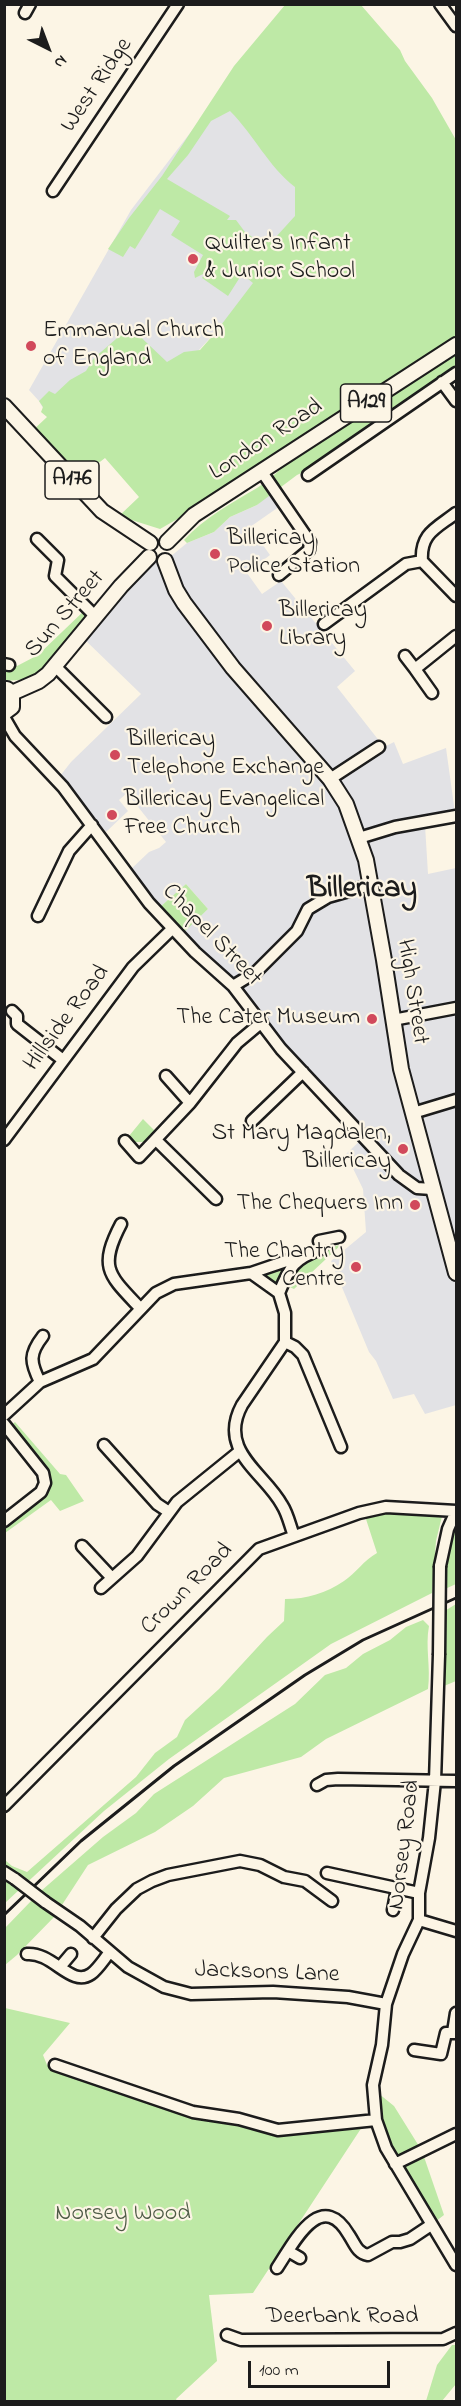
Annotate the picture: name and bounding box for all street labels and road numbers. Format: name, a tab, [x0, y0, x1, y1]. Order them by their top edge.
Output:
street label: West Ridge	[56, 33, 140, 139]
road number: A129	[340, 384, 392, 422]
street label: London Road	[205, 394, 329, 488]
road number: A176	[45, 461, 99, 499]
street label: Sun Street	[20, 565, 112, 665]
street label: Chapel Street	[155, 879, 267, 993]
street label: High Street	[388, 937, 434, 1047]
street label: Hillside Road	[19, 960, 117, 1078]
street label: Crown Road	[136, 1538, 240, 1642]
street label: Norsey Road	[384, 1778, 428, 1912]
street label: Jacksons Lane	[194, 1957, 340, 1991]
street label: Deerbank Road	[266, 2304, 418, 2332]

